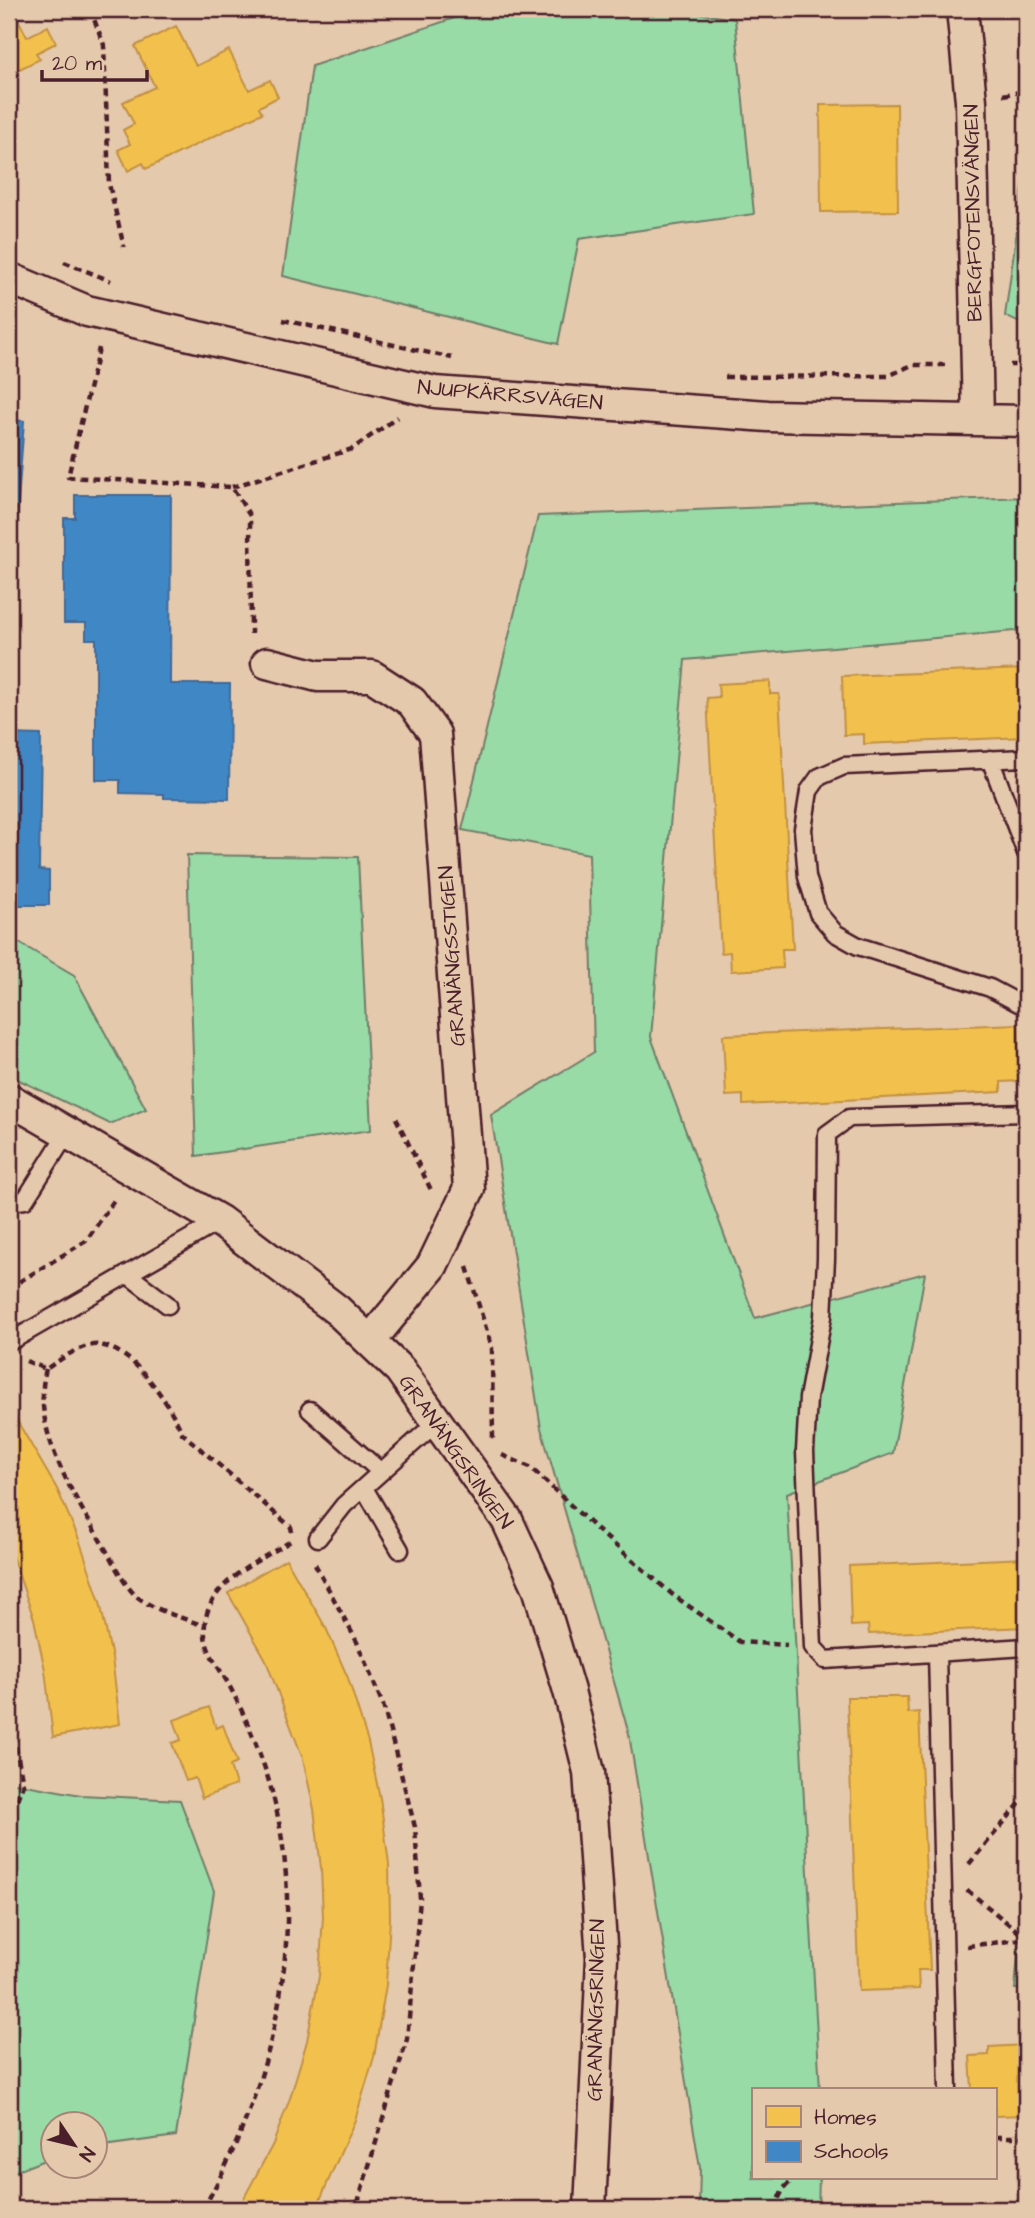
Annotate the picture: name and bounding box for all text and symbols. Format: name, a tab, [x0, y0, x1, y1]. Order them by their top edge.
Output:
scale bar	[42, 38, 147, 82]
text: 20 m	[52, 49, 103, 78]
street label: BERGFOTENSVÄNGEN	[957, 104, 989, 322]
street label: NJUPKÄRRSVÄGEN	[416, 372, 604, 418]
street label: GRANÄNGSSTIGEN	[431, 865, 473, 1047]
street label: GRANÄNGSRINGEN	[392, 1369, 520, 1535]
street label: GRANÄNGSRINGEN	[580, 1919, 612, 2101]
legend	[752, 2088, 996, 2180]
text: Homes	[814, 2103, 877, 2132]
north arrow	[38, 2110, 108, 2180]
text: Schools	[814, 2137, 889, 2166]
text: N	[72, 2141, 101, 2167]

